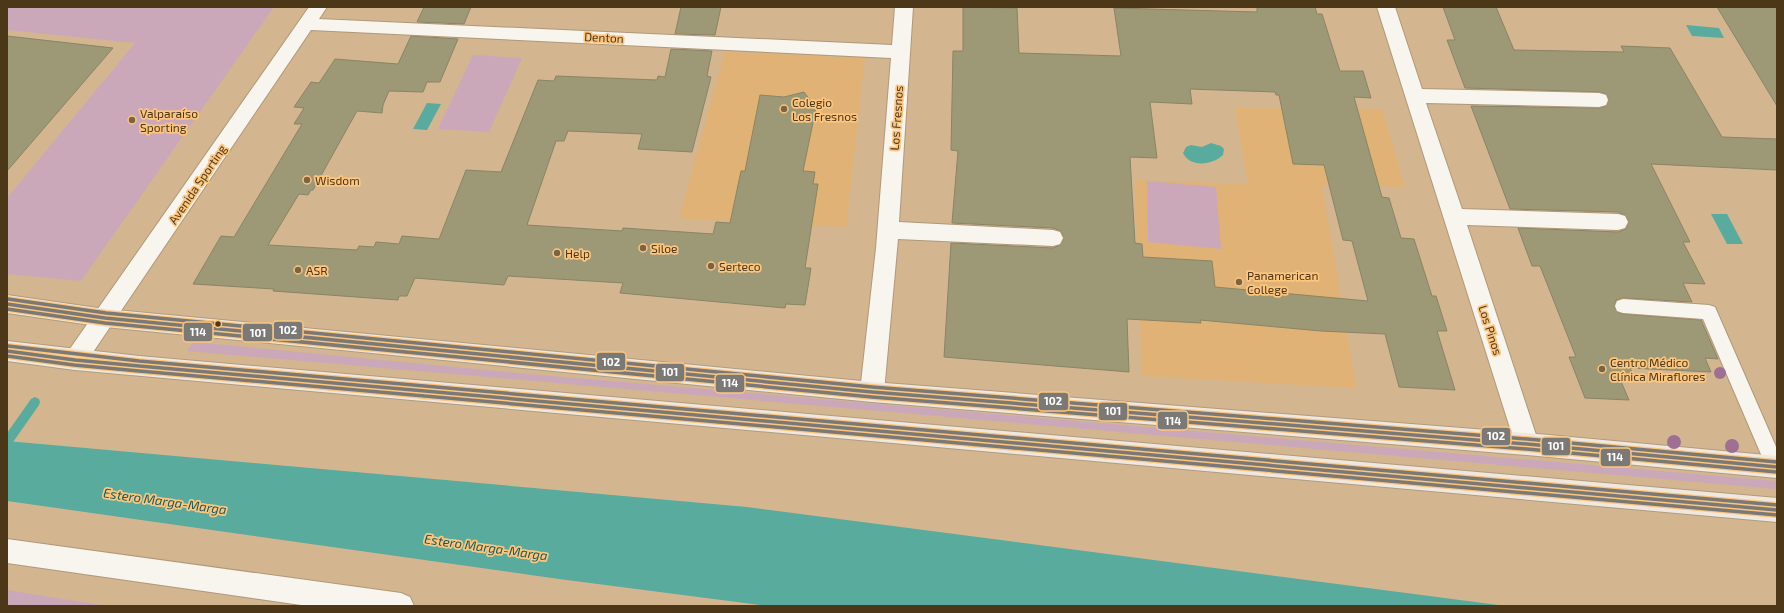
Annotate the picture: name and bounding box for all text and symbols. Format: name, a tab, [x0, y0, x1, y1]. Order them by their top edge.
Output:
street label: Denton	[584, 29, 624, 45]
street label: Los Fresnos	[887, 85, 905, 151]
place label: Colegio Los Fresnos	[792, 95, 857, 123]
marker: Colegio Los Fresnos	[779, 104, 789, 114]
place label: Valparaíso Sporting	[140, 106, 198, 134]
marker: Valparaíso Sporting	[127, 115, 137, 125]
street label: Avenida Sporting	[165, 141, 229, 226]
place label: Wisdom	[315, 173, 360, 187]
marker: Wisdom	[302, 175, 312, 185]
place label: Siloe	[651, 241, 678, 255]
marker: Siloe	[638, 243, 648, 253]
place label: Help	[565, 246, 590, 260]
marker: Help	[552, 248, 562, 258]
place label: Serteco	[719, 259, 761, 273]
marker: Serteco	[706, 261, 716, 271]
place label: ASR	[306, 263, 328, 277]
marker: ASR	[293, 265, 303, 275]
place label: Panamerican College	[1247, 268, 1318, 296]
marker: Panamerican College	[1234, 277, 1244, 287]
street label: Los Pinos	[1476, 303, 1506, 357]
unlabelled marker	[213, 319, 223, 329]
line badge: 102	[273, 321, 303, 340]
line badge: 114	[183, 322, 213, 342]
line badge: 101	[242, 323, 273, 342]
text: 102	[279, 323, 297, 336]
text: 114	[190, 325, 206, 338]
text: 101	[250, 326, 266, 339]
line badge: 102	[596, 352, 626, 371]
text: 102	[602, 355, 620, 368]
place label: Centro Médico Clínica Miraflores	[1610, 355, 1705, 383]
line badge: 101	[655, 363, 685, 382]
marker: Centro Médico Clínica Miraflores	[1597, 364, 1607, 374]
text: 101	[662, 365, 678, 378]
line badge: 114	[715, 374, 745, 393]
text: 114	[722, 376, 738, 389]
line badge: 102	[1038, 392, 1069, 411]
text: 102	[1044, 394, 1062, 407]
line badge: 101	[1098, 402, 1128, 421]
text: 101	[1105, 404, 1121, 417]
line badge: 114	[1157, 411, 1188, 430]
text: 114	[1165, 414, 1181, 427]
line badge: 102	[1481, 427, 1511, 446]
text: 102	[1487, 429, 1505, 442]
line badge: 101	[1541, 437, 1571, 456]
text: 101	[1548, 439, 1564, 452]
line badge: 114	[1600, 448, 1631, 467]
text: 114	[1607, 450, 1623, 463]
water label: Estero Marga-Marga	[102, 484, 228, 518]
water label: Estero Marga-Marga	[423, 530, 549, 564]

